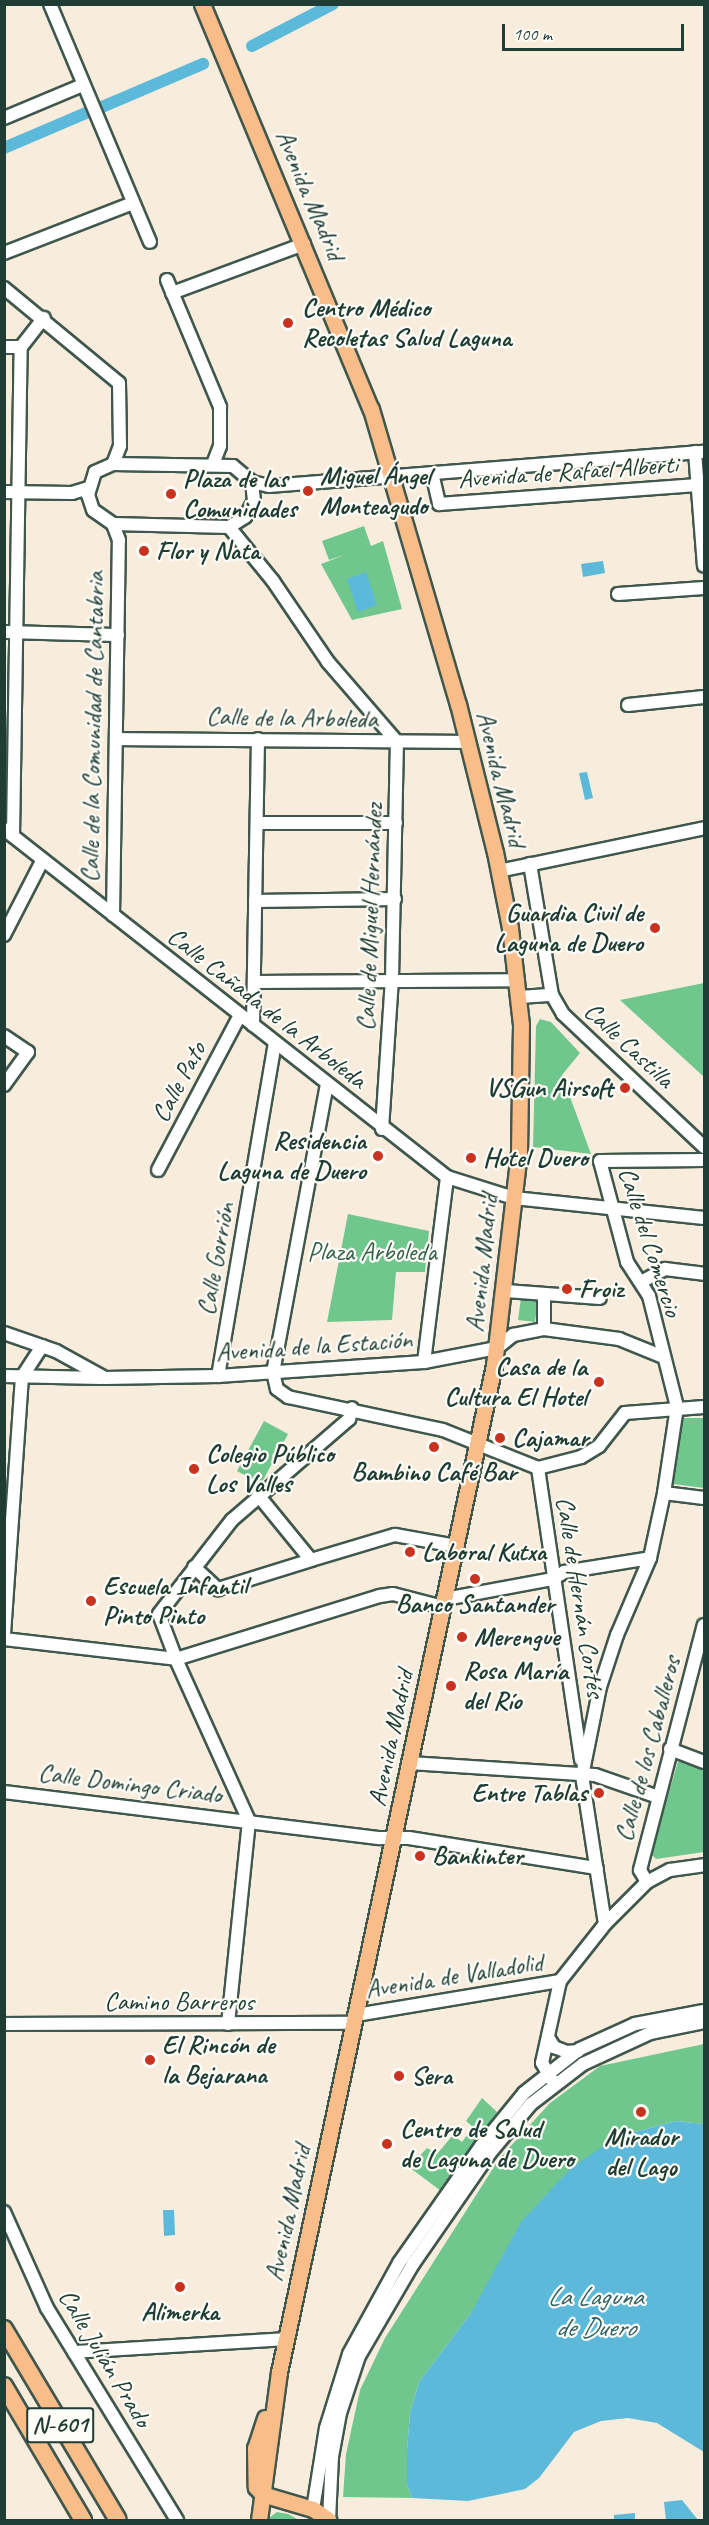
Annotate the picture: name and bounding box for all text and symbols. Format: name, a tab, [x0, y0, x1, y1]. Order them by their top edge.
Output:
scale bar	[505, 12, 686, 50]
text: 100 m	[513, 23, 552, 45]
street label: Avenida Madrid	[269, 125, 351, 265]
place label: Centro Médico Recoletas Salud Laguna	[302, 292, 512, 354]
marker: Centro Médico Recoletas Salud Laguna	[279, 314, 297, 332]
street label: Avenida de Rafael Alberti	[457, 449, 679, 495]
place label: Miguel Ángel Monteagudo	[320, 460, 431, 522]
place label: Plaza de las Comunidades	[183, 463, 297, 524]
marker: Miguel Ángel Monteagudo	[301, 484, 315, 498]
marker: Plaza de las Comunidades	[164, 487, 178, 501]
place label: Flor y Nata	[156, 535, 260, 567]
marker: Flor y Nata	[137, 544, 151, 558]
street label: Calle de la Comunidad de Cantabria	[75, 571, 111, 883]
street label: Calle de la Arboleda	[206, 701, 378, 735]
street label: Avenida Madrid	[469, 708, 533, 850]
street label: Calle de Miguel Hernández	[350, 803, 390, 1031]
place label: Guardia Civil de Laguna de Duero	[494, 897, 643, 958]
street label: Calle Cañada de la Arboleda	[161, 921, 373, 1095]
marker: Guardia Civil de Laguna de Duero	[648, 921, 662, 935]
street label: Calle Castilla	[577, 995, 681, 1095]
street label: Calle Pato	[145, 1036, 213, 1128]
place label: VSGun Airsoft	[485, 1072, 613, 1104]
marker: VSGun Airsoft	[618, 1081, 632, 1095]
place label: Residencia Laguna de Duero	[217, 1125, 366, 1186]
place label: Hotel Duero	[483, 1142, 588, 1174]
marker: Residencia Laguna de Duero	[371, 1149, 385, 1163]
marker: Hotel Duero	[464, 1151, 478, 1165]
street label: Calle del Comercio	[611, 1164, 689, 1320]
street label: Avenida Madrid	[459, 1193, 505, 1333]
street label: Calle Gorrión	[191, 1200, 241, 1318]
park label: Plaza Arboleda	[307, 1236, 437, 1268]
place label: Froiz	[579, 1273, 623, 1305]
marker: Froiz	[560, 1282, 574, 1296]
street label: Avenida de la Estación	[214, 1324, 414, 1368]
place label: Casa de la Cultura El Hotel	[445, 1351, 587, 1412]
marker: Casa de la Cultura El Hotel	[592, 1375, 606, 1389]
place label: Cajamar	[512, 1422, 588, 1454]
marker: Cajamar	[493, 1431, 507, 1445]
place label: Colegio Público Los Valles	[206, 1438, 334, 1500]
marker: Bambino Café Bar	[427, 1440, 441, 1454]
place label: Bambino Café Bar	[351, 1456, 517, 1488]
marker: Colegio Público Los Valles	[187, 1462, 201, 1476]
street label: Calle de Hernán Cortés	[549, 1495, 611, 1699]
place label: Laboral Kutxa	[422, 1536, 546, 1568]
marker: Laboral Kutxa	[403, 1545, 417, 1559]
place label: Escuela Infantil Pinto Pinto	[103, 1570, 247, 1631]
marker: Banco Santander	[468, 1572, 482, 1586]
place label: Banco Santander	[396, 1588, 554, 1620]
marker: Escuela Infantil Pinto Pinto	[84, 1594, 98, 1608]
place label: Merengue	[474, 1621, 559, 1653]
marker: Merengue	[455, 1630, 469, 1644]
street label: Calle de los Caballeros	[608, 1653, 688, 1845]
place label: Rosa María del Río	[463, 1655, 569, 1716]
street label: Avenida Madrid	[361, 1667, 421, 1809]
marker: Rosa María del Río	[444, 1679, 458, 1693]
street label: Calle Domingo Criado	[37, 1757, 223, 1811]
place label: Entre Tablas	[471, 1777, 587, 1809]
marker: Entre Tablas	[592, 1786, 606, 1800]
place label: Bankinter	[432, 1840, 523, 1872]
marker: Bankinter	[413, 1849, 427, 1863]
street label: Avenida de Valladolid	[363, 1947, 545, 2005]
street label: Camino Barreros	[104, 1986, 254, 2018]
place label: El Rincón de la Bejarana	[162, 2029, 274, 2090]
marker: El Rincón de la Bejarana	[143, 2053, 157, 2067]
place label: Sera	[411, 2060, 452, 2092]
marker: Sera	[392, 2069, 406, 2083]
marker: Mirador del Lago	[634, 2105, 648, 2119]
place label: Centro de Salud de Laguna de Duero	[400, 2113, 574, 2174]
place label: Mirador del Lago	[604, 2121, 678, 2182]
marker: Centro de Salud de Laguna de Duero	[378, 2135, 396, 2153]
street label: Avenida Madrid	[258, 2142, 318, 2284]
marker: Alimerka	[173, 2280, 187, 2294]
water label: La Laguna de Duero	[547, 2280, 643, 2343]
street label: Calle Julián Prado	[52, 2283, 158, 2433]
place label: Alimerka	[141, 2296, 219, 2328]
road number: N-601	[26, 2404, 94, 2446]

